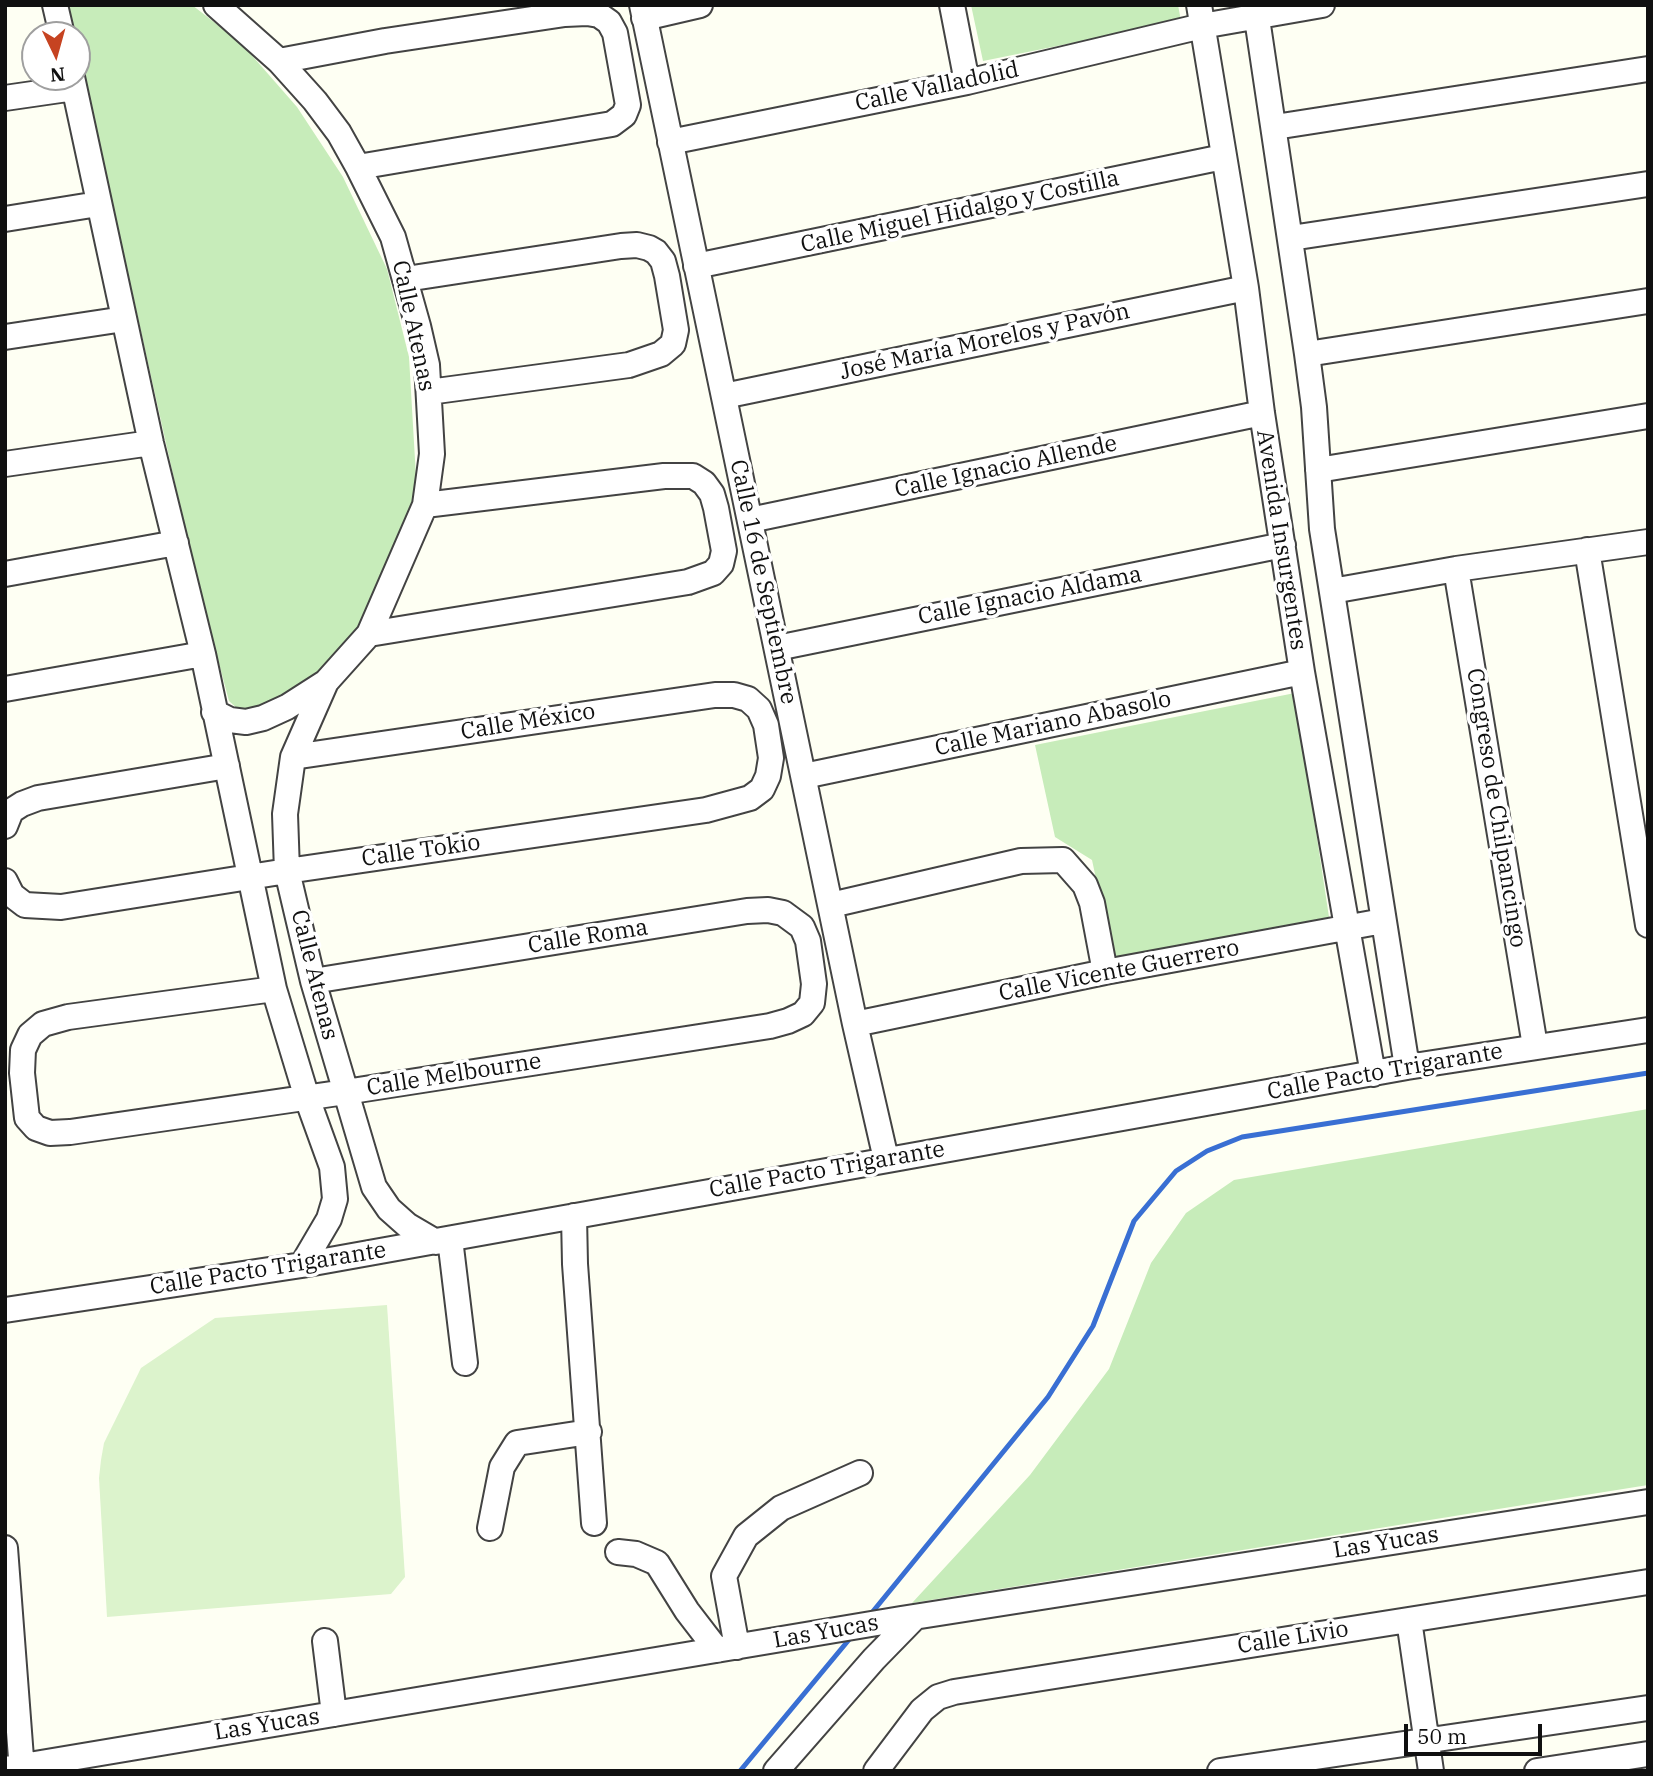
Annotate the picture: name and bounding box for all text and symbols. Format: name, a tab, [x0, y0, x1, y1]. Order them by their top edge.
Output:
north arrow	[21, 21, 91, 91]
street label: Calle Valladolid	[853, 56, 1021, 118]
text: N	[49, 62, 66, 88]
street label: Calle Miguel Hidalgo y Costilla	[798, 165, 1122, 259]
street label: Calle Atenas	[386, 258, 440, 394]
street label: José María Morelos y Pavón	[838, 298, 1132, 386]
street label: Avenida Insurgentes	[1250, 428, 1312, 652]
street label: Calle Ignacio Allende	[892, 430, 1120, 504]
street label: Calle 16 de Septiembre	[724, 457, 802, 707]
street label: Calle Ignacio Aldama	[916, 561, 1144, 631]
street label: Congreso de Chilpancingo	[1460, 666, 1532, 950]
street label: Calle Mariano Abasolo	[932, 685, 1174, 763]
street label: Calle México	[459, 698, 597, 746]
street label: Calle Tokio	[360, 829, 482, 873]
street label: Calle Atenas	[285, 907, 343, 1043]
street label: Calle Roma	[526, 914, 650, 960]
street label: Calle Vicente Guerrero	[996, 934, 1242, 1008]
street label: Calle Pacto Trigarante	[1265, 1038, 1505, 1106]
street label: Calle Melbourne	[365, 1048, 543, 1102]
street label: Calle Pacto Trigarante	[707, 1136, 947, 1204]
street label: Calle Pacto Trigarante	[148, 1237, 388, 1301]
street label: Las Yucas	[1331, 1521, 1441, 1565]
street label: Las Yucas	[771, 1609, 881, 1655]
street label: Calle Livio	[1235, 1616, 1351, 1660]
street label: Las Yucas	[212, 1703, 322, 1747]
scale bar	[1408, 1710, 1546, 1754]
text: 50 m	[1417, 1722, 1467, 1750]

